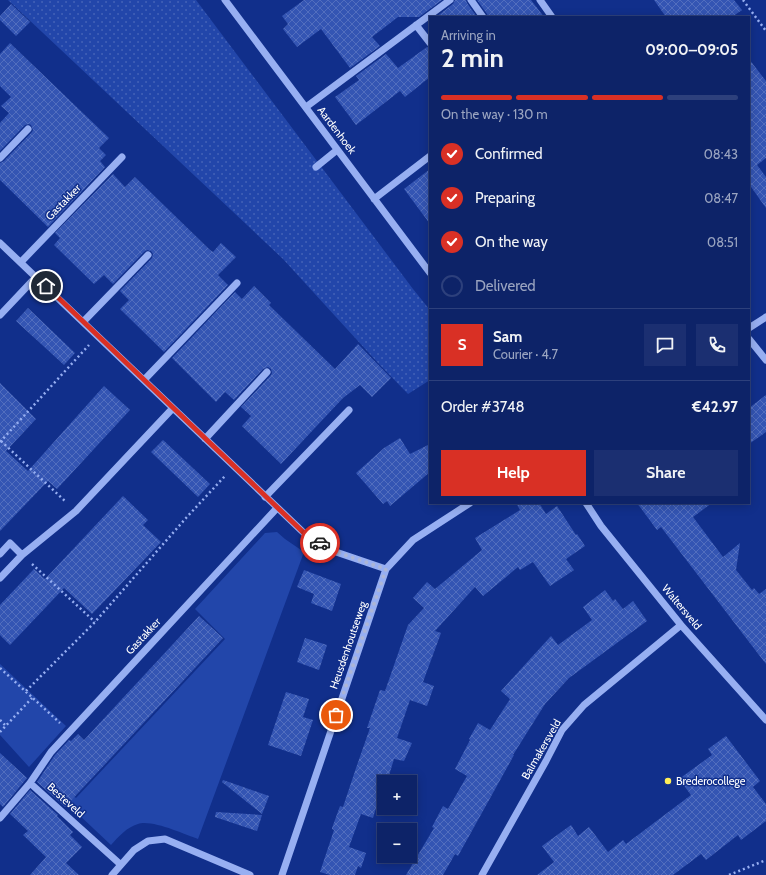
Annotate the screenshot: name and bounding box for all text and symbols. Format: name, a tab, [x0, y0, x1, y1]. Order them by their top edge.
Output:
text: Arriving in	[441, 27, 496, 43]
text: 09:00–09:05	[645, 41, 738, 59]
text: 2 min	[441, 42, 504, 74]
street label: Aardenhoek	[315, 103, 359, 157]
text: On the way · 130 m	[441, 106, 548, 122]
icon: check	[441, 143, 463, 165]
text: Confirmed	[475, 145, 543, 163]
text: 08:43	[704, 146, 738, 162]
street label: Gastakker	[42, 181, 84, 223]
icon: check	[441, 187, 463, 209]
text: Preparing	[475, 189, 535, 207]
text: 08:47	[704, 190, 738, 206]
icon: check	[441, 231, 463, 253]
text: On the way	[475, 233, 548, 251]
text: 08:51	[707, 234, 738, 250]
pin	[29, 269, 63, 303]
icon: home	[35, 275, 57, 297]
text: Delivered	[475, 277, 536, 295]
button: chat	[644, 324, 686, 366]
button: phone	[696, 324, 738, 366]
text: Sam	[493, 328, 522, 346]
text: S	[458, 336, 466, 354]
text: Courier · 4.7	[493, 346, 558, 362]
text: Order #3748	[441, 398, 525, 416]
text: €42.97	[692, 398, 738, 416]
button: Help	[441, 450, 586, 496]
button: Share	[594, 450, 738, 496]
courier	[300, 523, 340, 563]
icon: car	[309, 532, 331, 554]
street label: Waltersveld	[659, 582, 705, 632]
street label: Heusdenhoutseweg	[326, 599, 370, 691]
street label: Gastakker	[123, 614, 164, 657]
pin	[319, 698, 353, 732]
icon: bag	[325, 704, 347, 726]
street label: Balmakersveld	[518, 716, 564, 782]
place label: Brederocollege	[676, 774, 746, 788]
map controls	[377, 775, 417, 863]
button: +	[377, 775, 417, 815]
marker: Brederocollege	[663, 776, 673, 786]
street label: Besteveld	[44, 780, 88, 820]
button: −	[377, 823, 417, 863]

